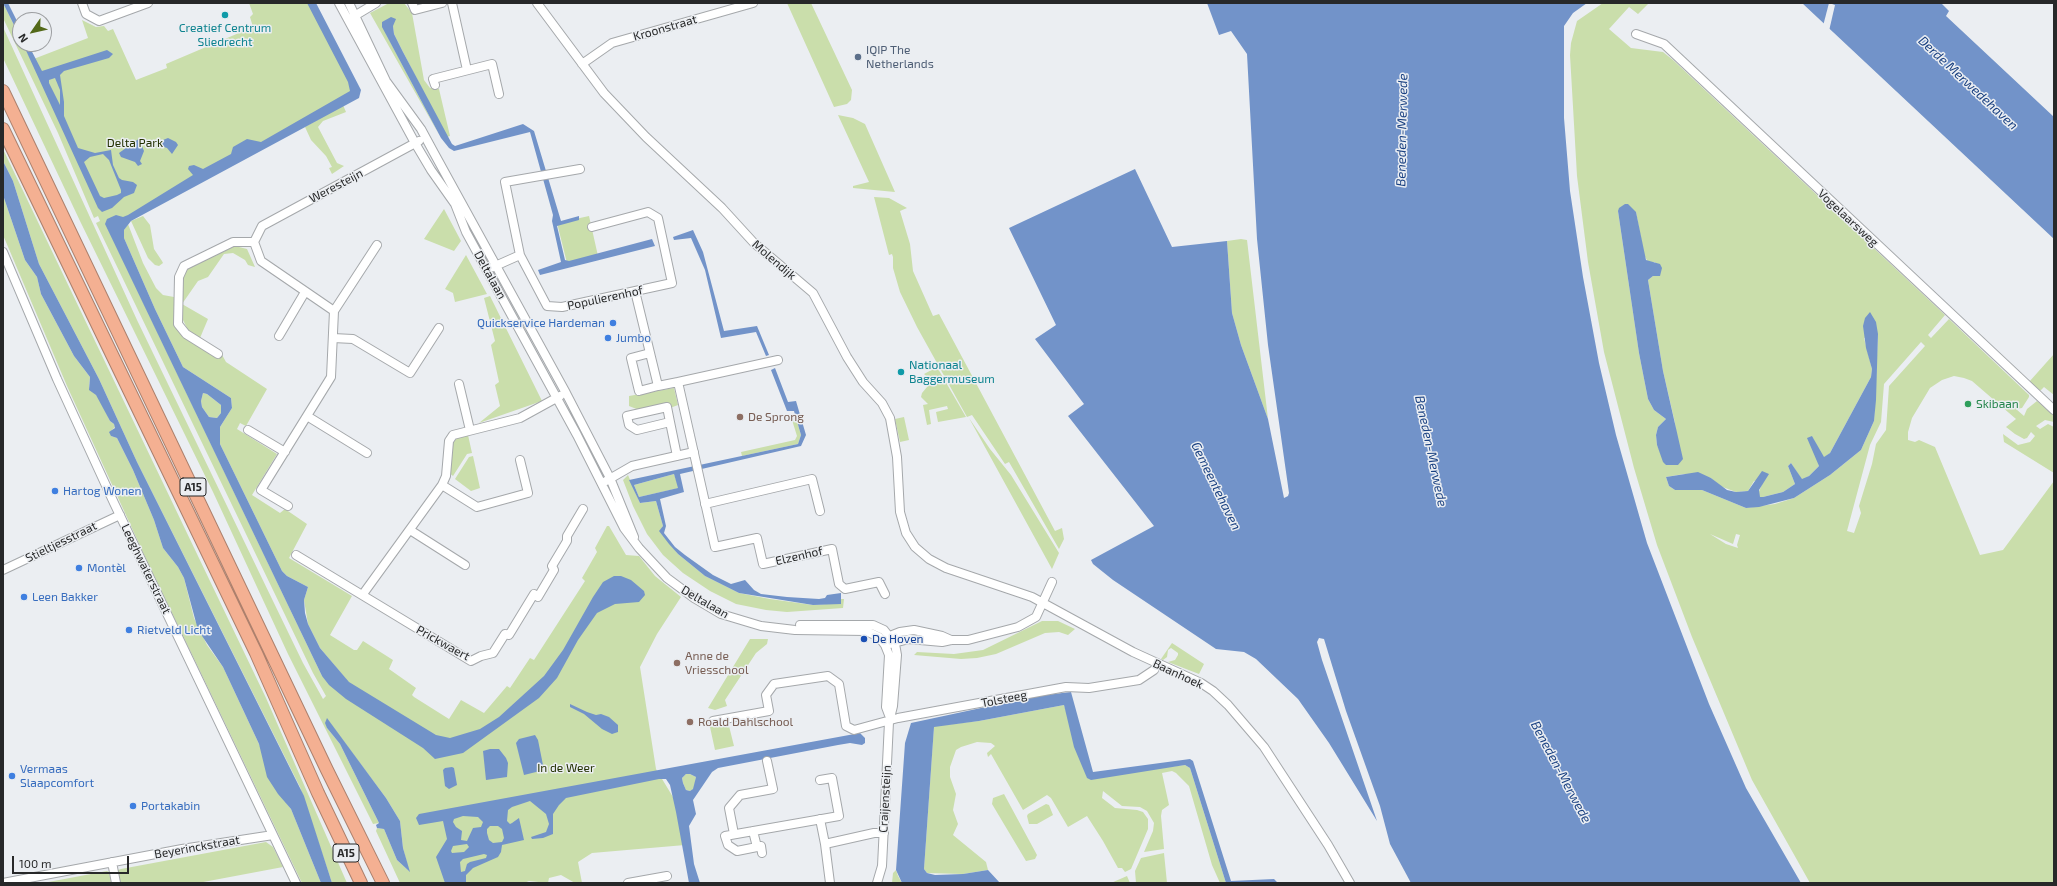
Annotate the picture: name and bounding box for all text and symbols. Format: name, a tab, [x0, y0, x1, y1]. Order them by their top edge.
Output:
marker: Creatief Centrum Sliedrecht	[220, 10, 230, 20]
north arrow	[12, 12, 52, 52]
street label: Kroonstraat	[631, 12, 699, 44]
place label: Creatief Centrum Sliedrecht	[179, 21, 271, 49]
text: N	[15, 32, 30, 45]
water label: Derde Merwedehaven	[1915, 33, 2021, 133]
place label: IQIP The Netherlands	[866, 43, 934, 71]
marker: IQIP The Netherlands	[853, 52, 863, 62]
water label: Beneden-Merwede	[1393, 73, 1411, 187]
park label: Delta Park	[107, 136, 163, 150]
street label: Weresteijn	[307, 166, 365, 206]
street label: Vogelaarsweg	[1815, 186, 1881, 250]
street label: Molendijk	[749, 237, 799, 283]
street label: Deltalaan	[471, 248, 509, 302]
street label: Populierenhof	[566, 283, 644, 313]
place label: Quickservice Hardeman	[477, 316, 605, 330]
marker: Quickservice Hardeman	[608, 318, 618, 328]
place label: Jumbo	[616, 331, 651, 345]
marker: Jumbo	[603, 333, 613, 343]
place label: Nationaal Baggermuseum	[909, 358, 995, 386]
marker: Nationaal Baggermuseum	[896, 367, 906, 377]
water label: Beneden-Merwede	[1412, 394, 1450, 508]
place label: Skibaan	[1976, 397, 2019, 411]
marker: Skibaan	[1963, 399, 1973, 409]
place label: De Sprong	[748, 410, 804, 424]
marker: De Sprong	[735, 412, 745, 422]
water label: Gemeentehaven	[1188, 439, 1244, 533]
road number: A15	[180, 478, 206, 496]
place label: Hartog Wonen	[63, 484, 142, 498]
marker: Hartog Wonen	[50, 486, 60, 496]
street label: Stieltjesstraat	[23, 519, 99, 565]
street label: Leeghwaterstraat	[118, 522, 174, 616]
street label: Elzenhof	[774, 544, 824, 568]
place label: Montèl	[87, 561, 126, 575]
marker: Montèl	[74, 563, 84, 573]
street label: Deltalaan	[679, 583, 731, 621]
place label: Leen Bakker	[32, 590, 98, 604]
marker: Leen Bakker	[19, 592, 29, 602]
street label: Prickwaert	[414, 622, 472, 664]
place label: Rietveld Licht	[137, 623, 211, 637]
marker: Rietveld Licht	[124, 625, 134, 635]
place label: De Hoven	[872, 632, 924, 646]
marker: De Hoven	[859, 634, 869, 644]
place label: Anne de Vriesschool	[685, 649, 748, 677]
street label: Baanhoek	[1151, 656, 1205, 692]
marker: Anne de Vriesschool	[672, 658, 682, 668]
street label: Tolsteeg	[980, 688, 1028, 710]
place label: Roald Dahlschool	[698, 715, 793, 729]
marker: Roald Dahlschool	[685, 717, 695, 727]
water label: Beneden-Merwede	[1528, 718, 1594, 826]
park label: In de Weer	[537, 761, 595, 775]
place label: Vermaas Slaapcomfort	[20, 762, 94, 790]
street label: Craijensteijn	[876, 765, 894, 833]
marker: Vermaas Slaapcomfort	[7, 771, 17, 781]
place label: Portakabin	[141, 799, 200, 813]
marker: Portakabin	[128, 801, 138, 811]
street label: Beyerinckstraat	[153, 832, 241, 862]
road number: A15	[333, 844, 359, 862]
scale bar	[14, 848, 131, 874]
text: 100 m	[19, 856, 51, 870]

